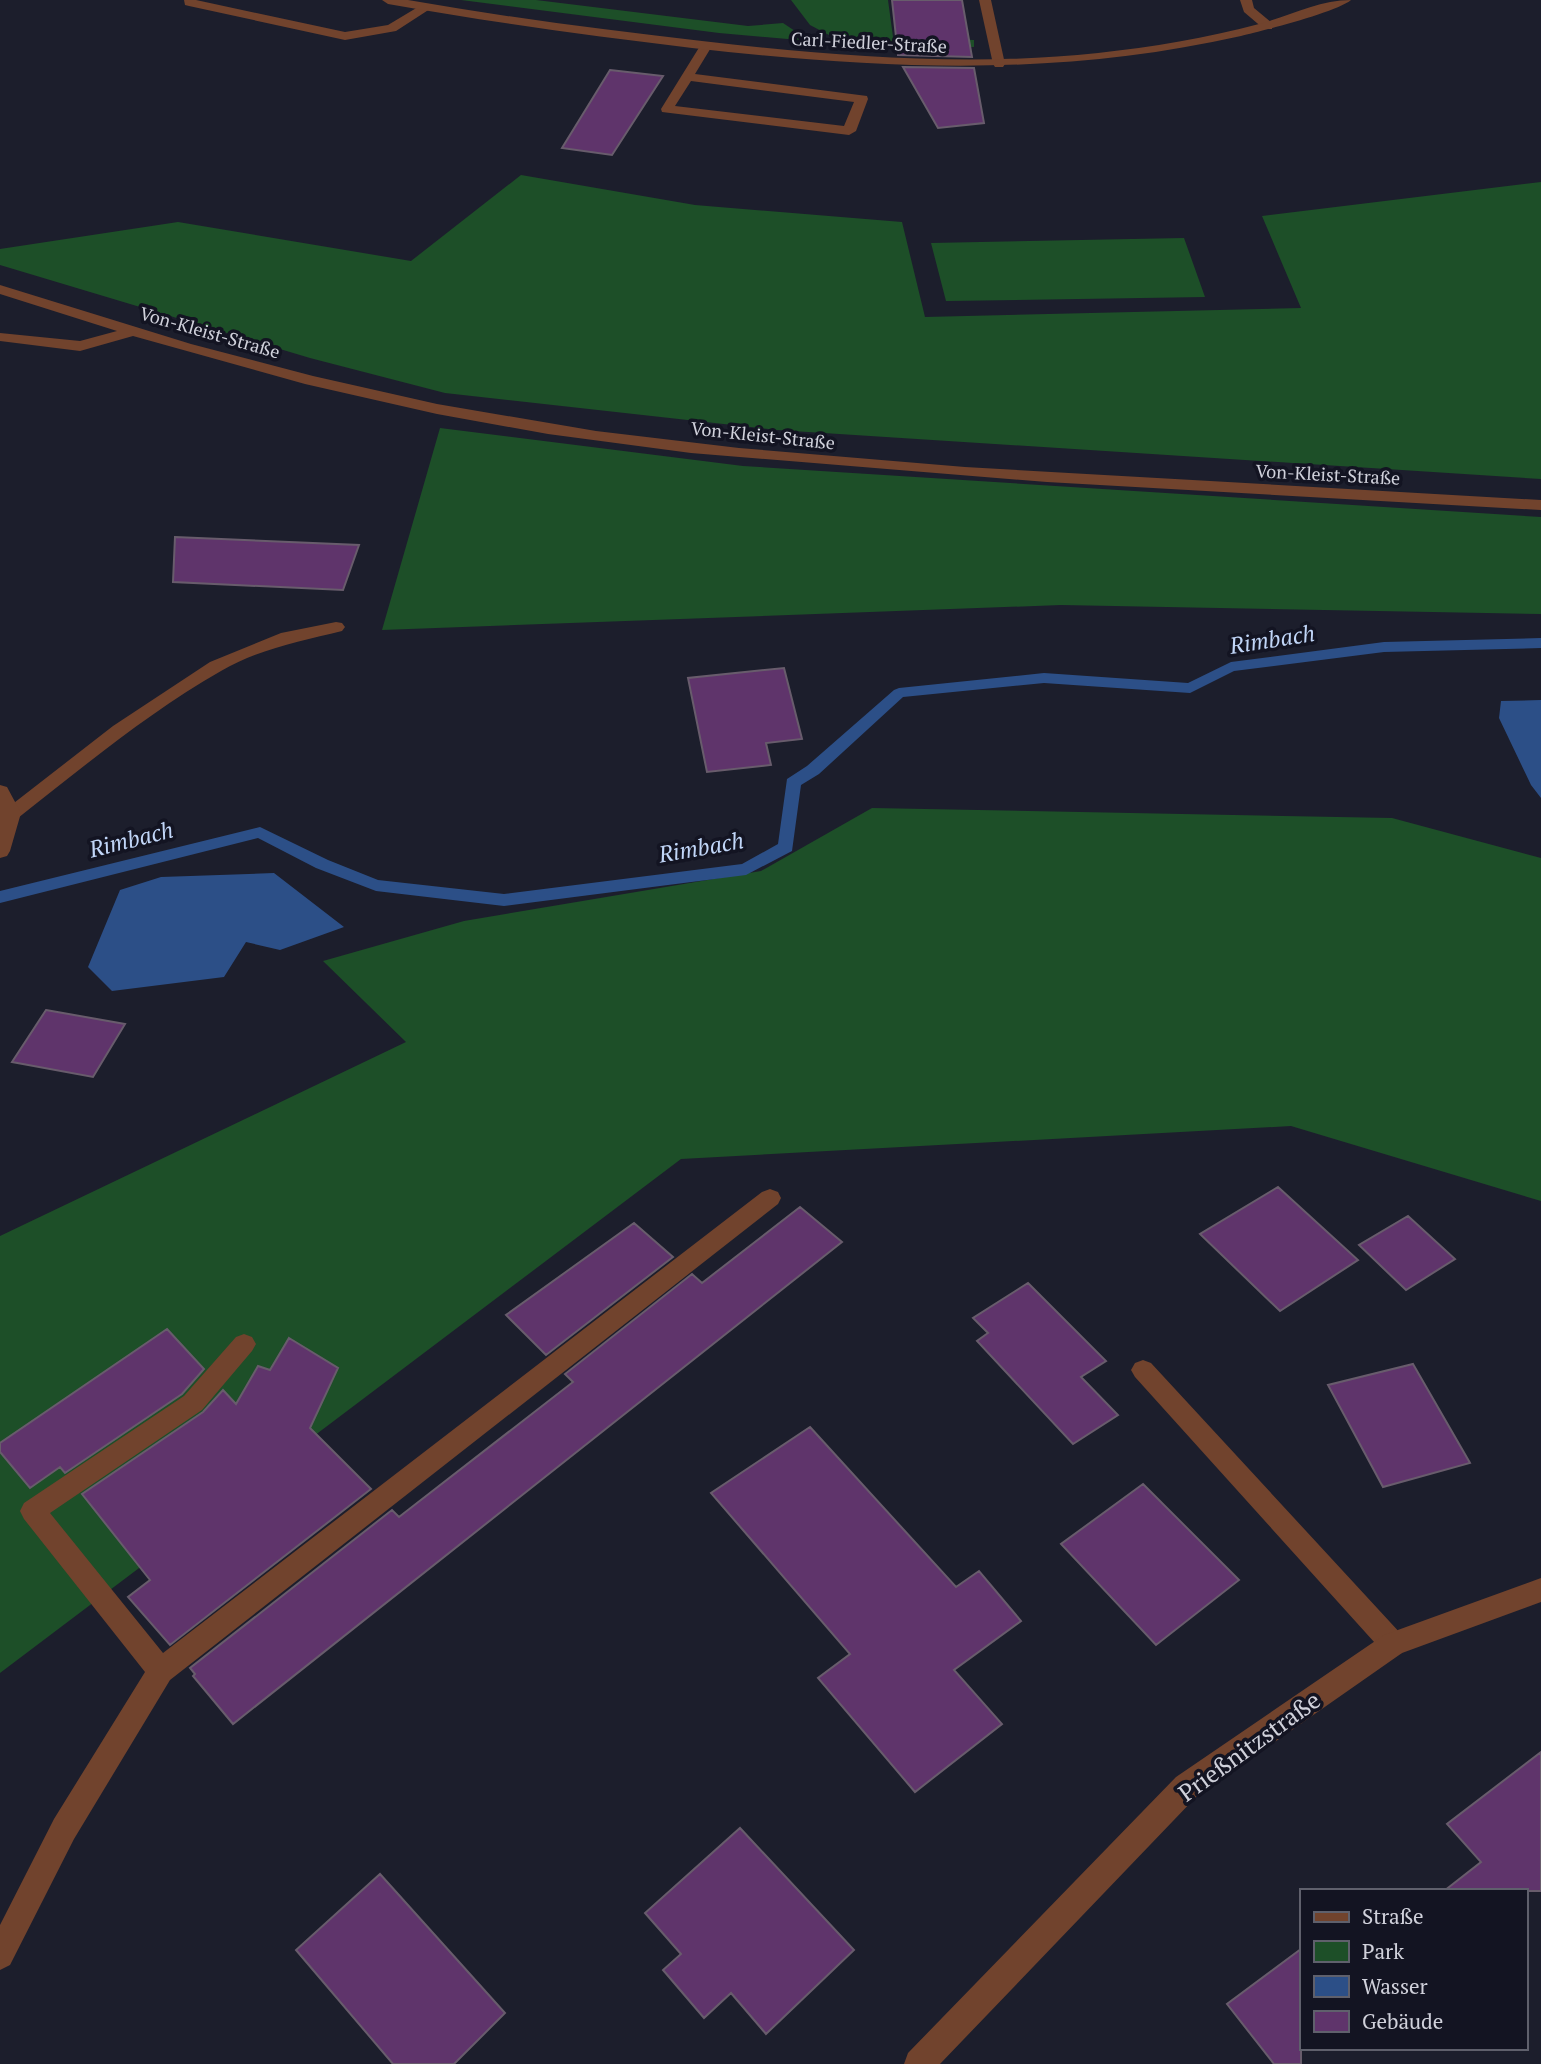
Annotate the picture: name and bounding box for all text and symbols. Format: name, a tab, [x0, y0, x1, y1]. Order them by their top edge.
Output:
street label: Carl-Fiedler-Straße	[790, 26, 948, 58]
street label: Von-Kleist-Straße	[137, 301, 283, 363]
street label: Von-Kleist-Straße	[690, 415, 836, 455]
street label: Von-Kleist-Straße	[1255, 458, 1401, 490]
water label: Rimbach	[1226, 617, 1317, 661]
water label: Rimbach	[85, 814, 176, 865]
water label: Rimbach	[655, 824, 746, 870]
street label: Prießnitzstraße	[1172, 1684, 1326, 1808]
legend	[1300, 1889, 1527, 2050]
text: Straße	[1362, 1902, 1424, 1930]
text: Park	[1362, 1937, 1404, 1965]
text: Wasser	[1362, 1972, 1428, 2000]
text: Gebäude	[1362, 2007, 1443, 2035]

